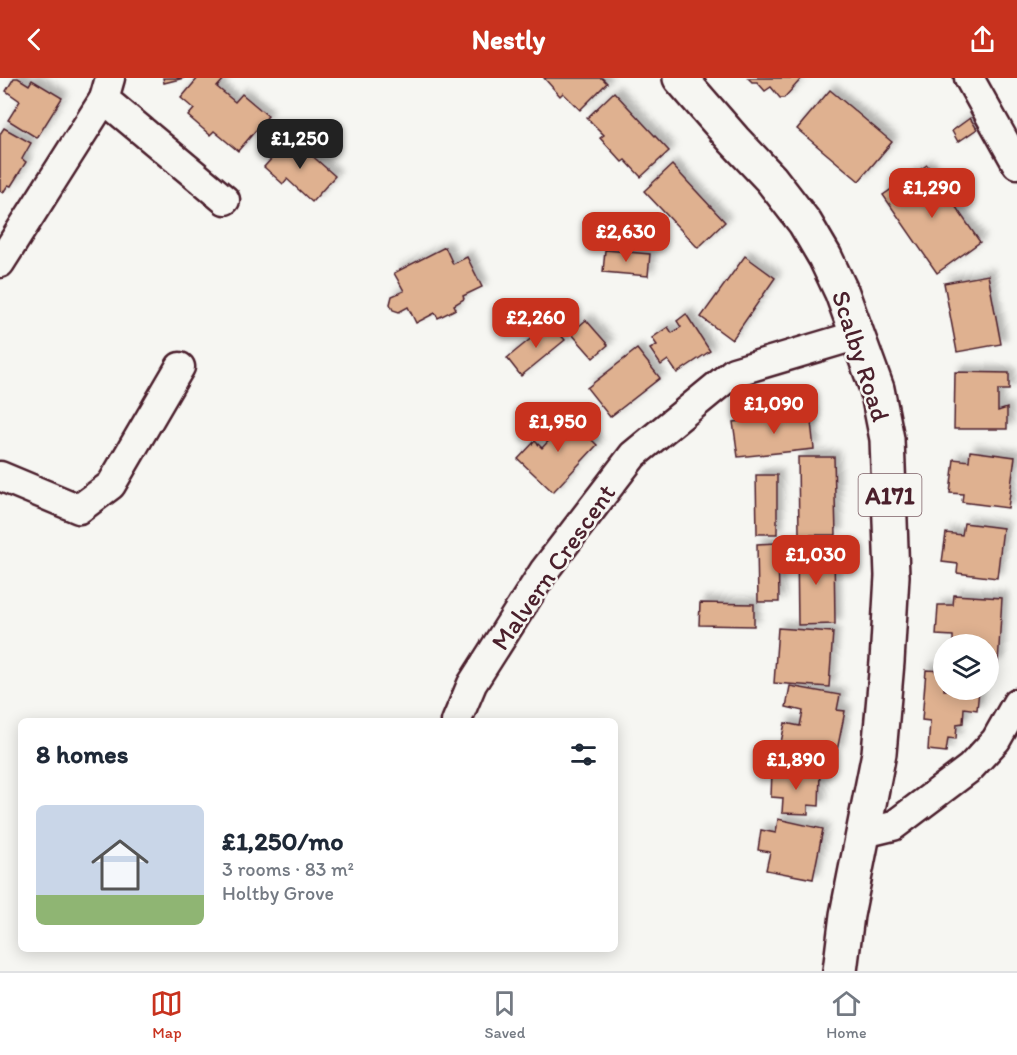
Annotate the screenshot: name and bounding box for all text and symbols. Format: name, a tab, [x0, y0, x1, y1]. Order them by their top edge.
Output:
icon: back	[18, 23, 51, 56]
text: Nestly	[472, 23, 545, 56]
icon: share	[966, 23, 999, 56]
pin: £1,250	[251, 119, 349, 170]
text: £1,250	[271, 126, 329, 150]
pin: £1,290	[883, 168, 981, 219]
text: £1,290	[903, 175, 961, 199]
pin: £2,630	[577, 212, 675, 263]
text: £2,630	[596, 219, 656, 243]
street label: Scalby Road	[825, 287, 897, 426]
pin: £2,260	[487, 298, 585, 349]
text: £2,260	[506, 305, 566, 329]
pin: £1,090	[725, 384, 823, 435]
text: £1,090	[744, 391, 804, 415]
pin: £1,950	[509, 402, 607, 453]
text: £1,950	[529, 409, 587, 433]
road number: A171	[858, 474, 922, 516]
street label: Malvern Crescent	[484, 478, 622, 656]
pin: £1,030	[767, 535, 865, 586]
text: £1,030	[786, 542, 846, 566]
map controls	[933, 634, 999, 700]
button: layers	[933, 634, 999, 700]
text: 8 homes	[36, 738, 128, 770]
icon: filters	[567, 738, 600, 771]
pin: £1,890	[747, 740, 845, 791]
text: £1,890	[767, 747, 825, 771]
text: £1,250/mo	[222, 825, 343, 857]
icon: home	[84, 829, 156, 901]
text: 3 rooms · 83 m²	[222, 857, 354, 881]
text: Holtby Grove	[222, 881, 334, 905]
tab: Map	[150, 987, 183, 1042]
tab: Saved	[484, 987, 525, 1042]
tab: Home	[826, 987, 867, 1042]

